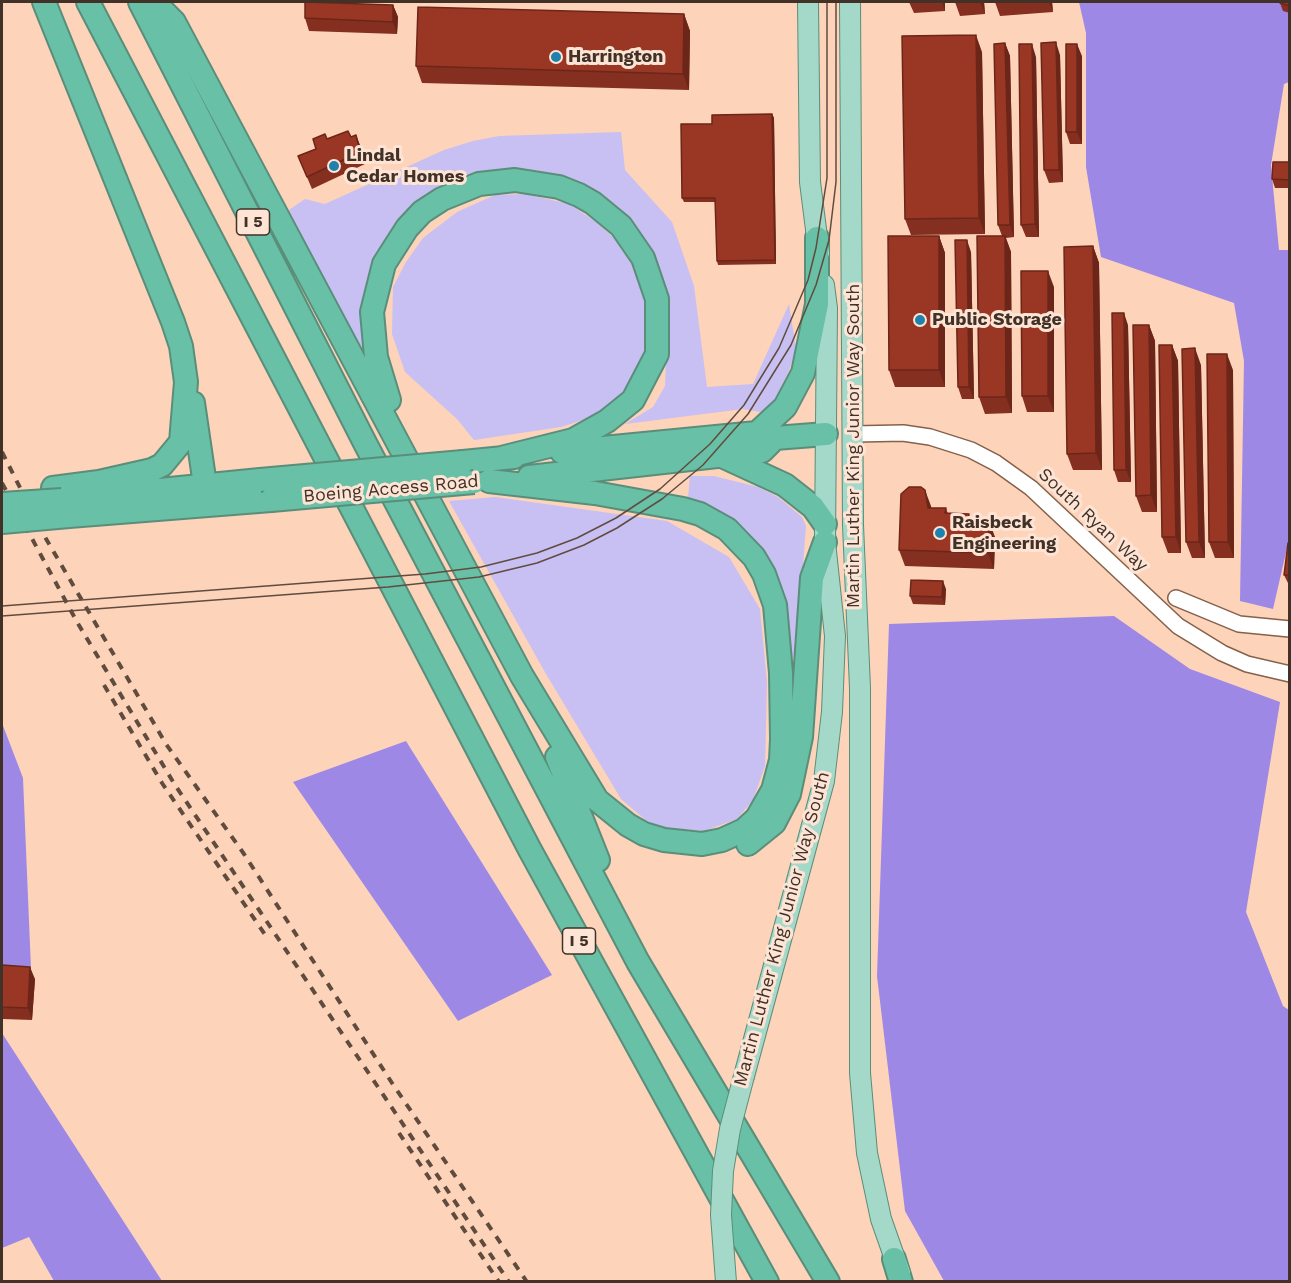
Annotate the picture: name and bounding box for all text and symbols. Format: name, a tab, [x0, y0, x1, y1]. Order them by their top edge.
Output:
place label: Harrington	[568, 46, 664, 68]
marker: Harrington	[549, 50, 563, 64]
place label: Lindal Cedar Homes	[346, 145, 464, 188]
marker: Lindal Cedar Homes	[327, 159, 341, 173]
road number: I 5	[236, 209, 270, 235]
street label: Martin Luther King Junior Way South	[843, 284, 865, 608]
place label: Public Storage	[932, 309, 1062, 331]
marker: Public Storage	[913, 313, 927, 327]
street label: South Ryan Way	[1034, 464, 1152, 576]
street label: Boeing Access Road	[302, 471, 480, 507]
place label: Raisbeck Engineering	[952, 512, 1056, 554]
marker: Raisbeck Engineering	[933, 526, 947, 540]
street label: Martin Luther King Junior Way South	[730, 769, 834, 1089]
road number: I 5	[562, 928, 596, 954]

